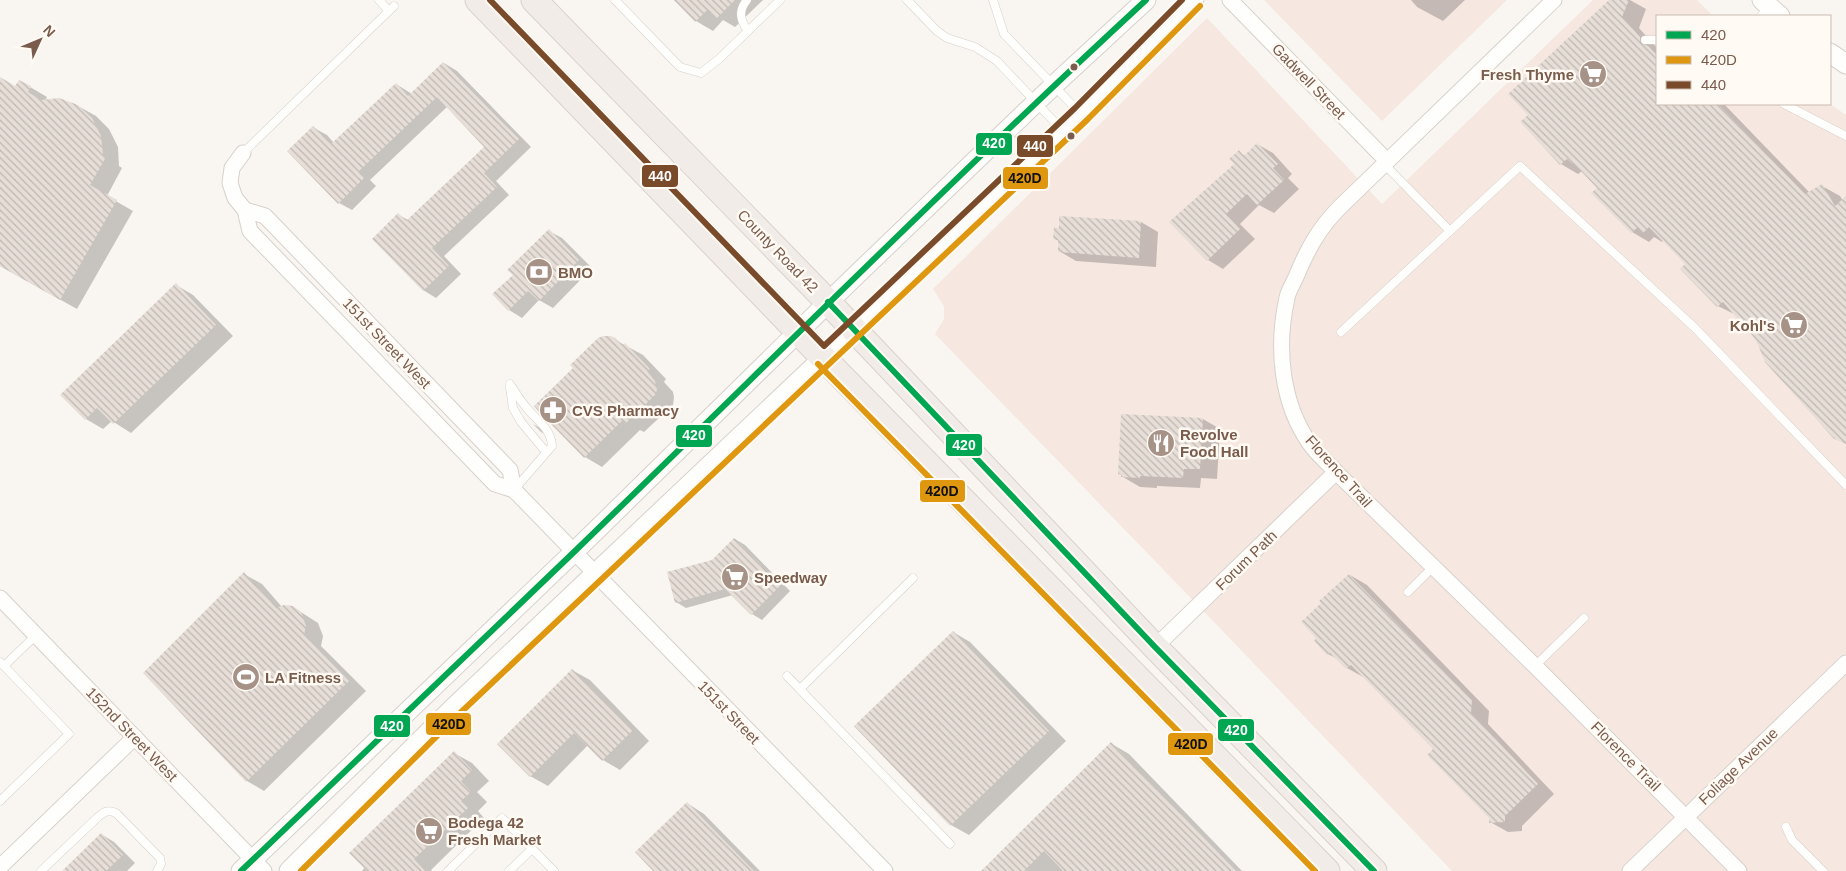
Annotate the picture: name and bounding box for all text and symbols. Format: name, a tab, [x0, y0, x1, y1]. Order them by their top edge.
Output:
north arrow	[15, 15, 65, 65]
legend	[1656, 15, 1831, 105]
text: N	[40, 22, 59, 40]
text: 420	[1701, 26, 1726, 43]
street label: Gadwell Street	[1269, 40, 1350, 123]
text: 420D	[1701, 51, 1737, 68]
supermarket icon: Fresh Thyme	[1578, 59, 1608, 89]
unlabelled marker	[1069, 62, 1079, 72]
place label: Fresh Thyme	[1481, 66, 1574, 83]
text: 440	[1701, 76, 1726, 93]
unlabelled marker	[1066, 131, 1076, 141]
line badge: 420	[975, 132, 1013, 156]
line badge: 440	[1016, 134, 1054, 158]
text: 420	[982, 135, 1006, 151]
text: 440	[1023, 138, 1047, 154]
line badge: 440	[641, 164, 679, 188]
line badge: 420D	[1002, 166, 1049, 190]
text: 440	[648, 168, 672, 184]
text: 420D	[1008, 170, 1042, 186]
street label: County Road 42	[734, 206, 822, 296]
bank icon: BMO	[524, 257, 554, 287]
place label: BMO	[558, 264, 593, 281]
street label: 151st Street West	[340, 294, 435, 392]
supermarket icon: Kohl's	[1779, 310, 1809, 340]
place label: Kohl's	[1730, 317, 1775, 334]
pharmacy icon: CVS Pharmacy	[538, 395, 568, 425]
place label: CVS Pharmacy	[572, 402, 679, 419]
line badge: 420	[675, 424, 713, 448]
place label: Revolve Food Hall	[1180, 426, 1248, 460]
text: 420	[682, 427, 706, 443]
restaurant icon: Revolve Food Hall	[1146, 428, 1176, 458]
street label: Florence Trail	[1302, 432, 1376, 510]
line badge: 420	[945, 433, 983, 457]
text: 420	[952, 437, 976, 453]
line badge: 420D	[919, 479, 966, 503]
text: 420D	[925, 483, 959, 499]
street label: Forum Path	[1212, 527, 1280, 593]
supermarket icon: Speedway	[720, 562, 750, 592]
place label: Speedway	[754, 569, 828, 586]
sports icon: LA Fitness	[231, 662, 261, 692]
place label: LA Fitness	[265, 669, 341, 686]
street label: 151st Street	[695, 677, 764, 748]
street label: 152nd Street West	[83, 684, 182, 785]
line badge: 420D	[425, 712, 472, 736]
line badge: 420	[373, 714, 411, 738]
text: 420D	[432, 716, 466, 732]
text: 420	[380, 718, 404, 734]
line badge: 420	[1217, 718, 1255, 742]
street label: Florence Trail	[1588, 718, 1664, 794]
text: 420	[1224, 722, 1248, 738]
street label: Foliage Avenue	[1695, 724, 1781, 808]
line badge: 420D	[1167, 732, 1214, 756]
text: 420D	[1174, 736, 1208, 752]
place label: Bodega 42 Fresh Market	[448, 814, 541, 848]
supermarket icon: Bodega 42 Fresh Market	[414, 816, 444, 846]

